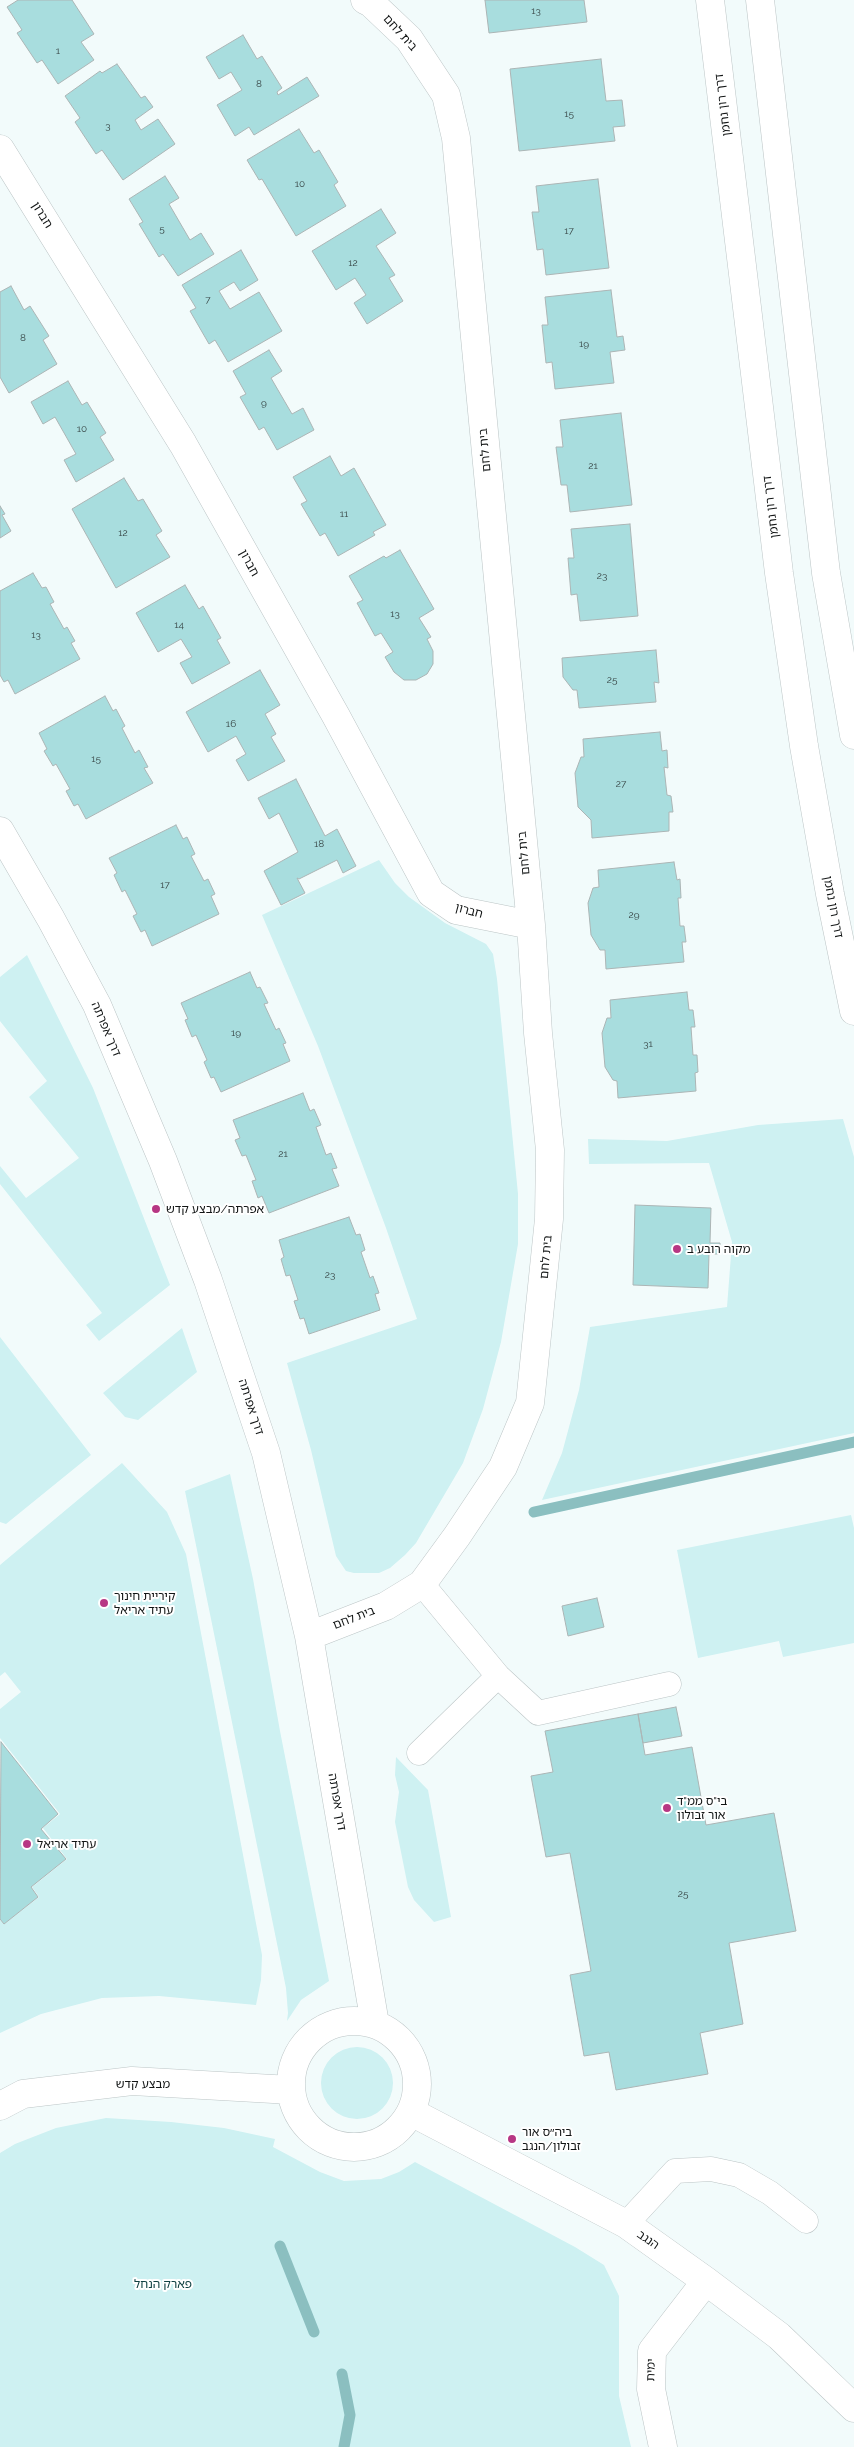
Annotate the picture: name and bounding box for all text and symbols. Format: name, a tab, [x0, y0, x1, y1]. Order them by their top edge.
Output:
house number: 13	[531, 5, 541, 17]
street label: בית לחם	[380, 12, 420, 54]
house number: 1	[56, 45, 60, 57]
street label: דרך רון נחמן	[712, 73, 734, 137]
house number: 8	[256, 78, 262, 90]
house number: 15	[564, 108, 574, 120]
house number: 3	[105, 120, 111, 132]
house number: 10	[295, 178, 305, 190]
street label: חברון	[28, 199, 56, 231]
house number: 5	[159, 223, 165, 235]
house number: 17	[564, 225, 574, 237]
house number: 12	[348, 257, 358, 269]
house number: 7	[205, 294, 211, 306]
house number: 8	[20, 332, 26, 344]
house number: 19	[579, 338, 589, 350]
house number: 9	[261, 397, 267, 409]
house number: 10	[77, 423, 87, 435]
street label: בית לחם	[476, 428, 494, 472]
house number: 21	[588, 460, 598, 472]
street label: דרך רון נחמן	[760, 475, 782, 539]
house number: 11	[340, 508, 348, 520]
house number: 12	[118, 527, 128, 539]
street label: חברון	[236, 547, 262, 579]
house number: 23	[597, 570, 607, 582]
house number: 13	[390, 608, 400, 620]
house number: 14	[174, 619, 184, 631]
house number: 13	[31, 629, 41, 641]
house number: 25	[607, 674, 617, 686]
house number: 16	[226, 718, 236, 730]
house number: 15	[91, 753, 101, 765]
house number: 27	[616, 778, 626, 790]
street label: בית לחם	[515, 831, 533, 875]
house number: 18	[314, 838, 324, 850]
street label: דרך רון נחמן	[820, 875, 846, 939]
house number: 17	[160, 879, 170, 891]
street label: חברון	[453, 900, 485, 922]
house number: 29	[628, 909, 640, 921]
street label: דרך אפרתה	[88, 999, 124, 1059]
house number: 19	[231, 1027, 241, 1039]
house number: 31	[643, 1038, 653, 1050]
house number: 21	[278, 1148, 288, 1160]
place label: אפרתה/מבצע קדש	[166, 1202, 264, 1216]
marker: אפרתה/מבצע קדש	[150, 1203, 162, 1215]
street label: בית לחם	[537, 1235, 555, 1279]
place label: מקוה רובע ב	[687, 1242, 750, 1256]
marker: מקוה רובע ב	[671, 1243, 683, 1255]
house number: 23	[325, 1269, 335, 1281]
street label: דרך אפרתה	[235, 1377, 267, 1437]
place label: קיריית חינוך עתיד אריאל	[114, 1589, 175, 1617]
marker: קיריית חינוך עתיד אריאל	[98, 1597, 110, 1609]
street label: בית לחם	[331, 1603, 377, 1633]
street label: דרך אפרתה	[325, 1772, 349, 1832]
place label: בי"ס ממ"ד אור זבולון	[677, 1794, 727, 1822]
marker: בי"ס ממ"ד אור זבולון	[661, 1802, 673, 1814]
place label: עתיד אריאל	[37, 1837, 96, 1851]
marker: עתיד אריאל	[21, 1838, 33, 1850]
house number: 25	[678, 1888, 688, 1900]
street label: מבצע קדש	[116, 2077, 170, 2091]
place label: ביה״ס אור זבולון/הנגב	[522, 2125, 581, 2153]
marker: ביה״ס אור זבולון/הנגב	[506, 2133, 518, 2145]
street label: הנגב	[634, 2227, 662, 2253]
park label: פארק הנחל	[134, 2277, 192, 2291]
street label: ימית	[643, 2358, 659, 2382]

